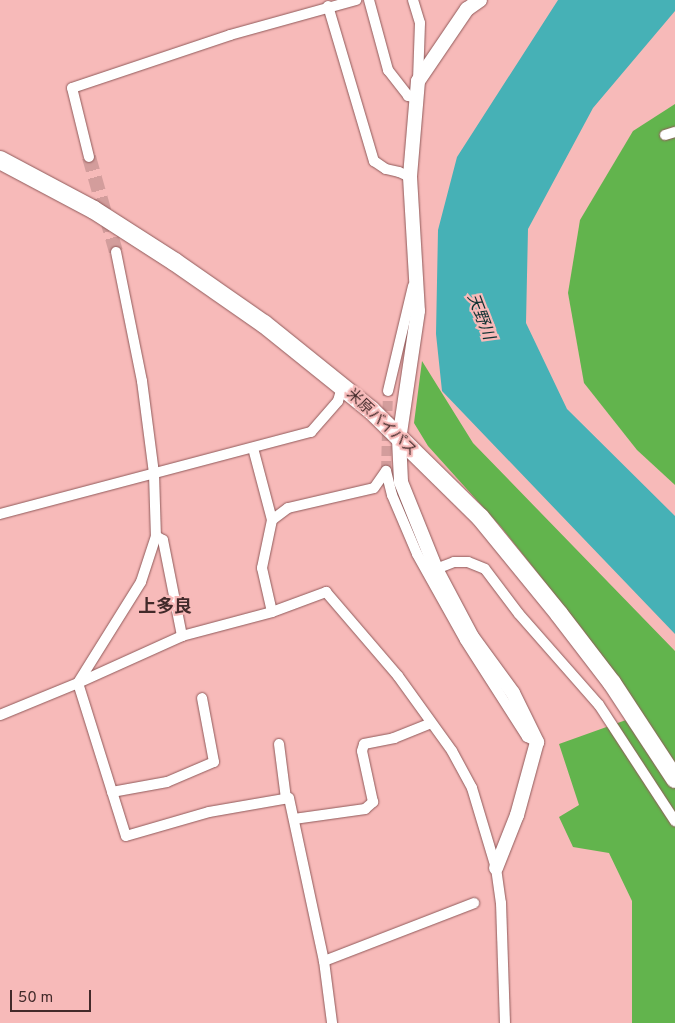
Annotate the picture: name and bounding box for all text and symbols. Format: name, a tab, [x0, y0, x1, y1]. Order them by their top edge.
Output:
water label: 天野川	[462, 291, 498, 343]
street label: 米原バイパス	[342, 386, 420, 460]
district label: 上多良	[138, 597, 192, 619]
scale bar	[12, 980, 94, 1012]
text: 50 m	[18, 989, 53, 1008]

